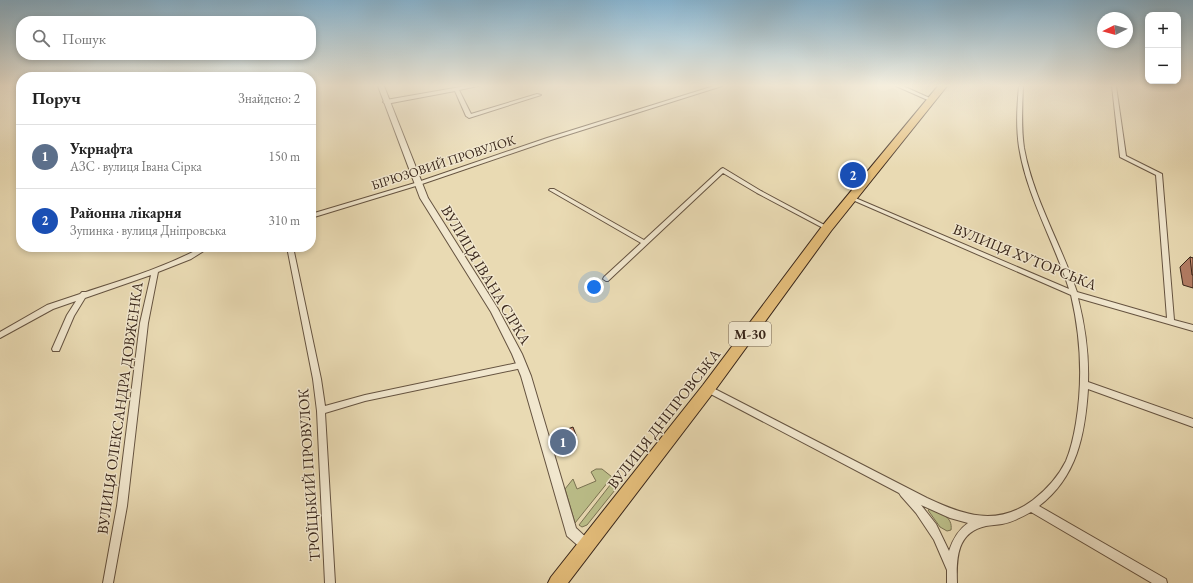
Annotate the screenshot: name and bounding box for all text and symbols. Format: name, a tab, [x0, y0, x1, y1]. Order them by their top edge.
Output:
north arrow	[1097, 12, 1133, 48]
map controls	[1145, 12, 1181, 84]
button: +	[1145, 12, 1181, 48]
search box	[16, 16, 316, 60]
icon: search	[30, 27, 52, 49]
text: Пошук	[62, 29, 106, 48]
button: −	[1145, 48, 1181, 84]
text: Поруч	[32, 87, 81, 109]
text: Знайдено: 2	[238, 90, 300, 107]
street label: БІРЮЗОВИЙ ПРОВУЛОК	[369, 131, 518, 194]
text: Укрнафта	[70, 139, 133, 158]
text: 1	[42, 148, 48, 165]
text: 150 m	[269, 148, 300, 165]
text: АЗС · вулиця Івана Сірка	[70, 158, 202, 175]
pin: 2	[840, 160, 866, 190]
street label: ВУЛИЦЯ ІВАНА СІРКА	[437, 202, 536, 348]
text: Районна лікарня	[70, 203, 181, 222]
text: 2	[42, 212, 48, 229]
text: 310 m	[269, 212, 300, 229]
street label: ВУЛИЦЯ ХУТОРСЬКА	[951, 219, 1100, 294]
text: Зупинка · вулиця Дніпровська	[70, 222, 226, 239]
your location	[584, 277, 604, 297]
street label: ВУЛИЦЯ ОЛЕКСАНДРА ДОВЖЕНКА	[92, 280, 147, 535]
road number: М-30	[729, 322, 771, 346]
street label: ВУЛИЦЯ ДНІПРОВСЬКА	[603, 344, 725, 492]
street label: ТРОЇЦЬКИЙ ПРОВУЛОК	[293, 388, 324, 562]
pin: 1	[550, 427, 576, 457]

